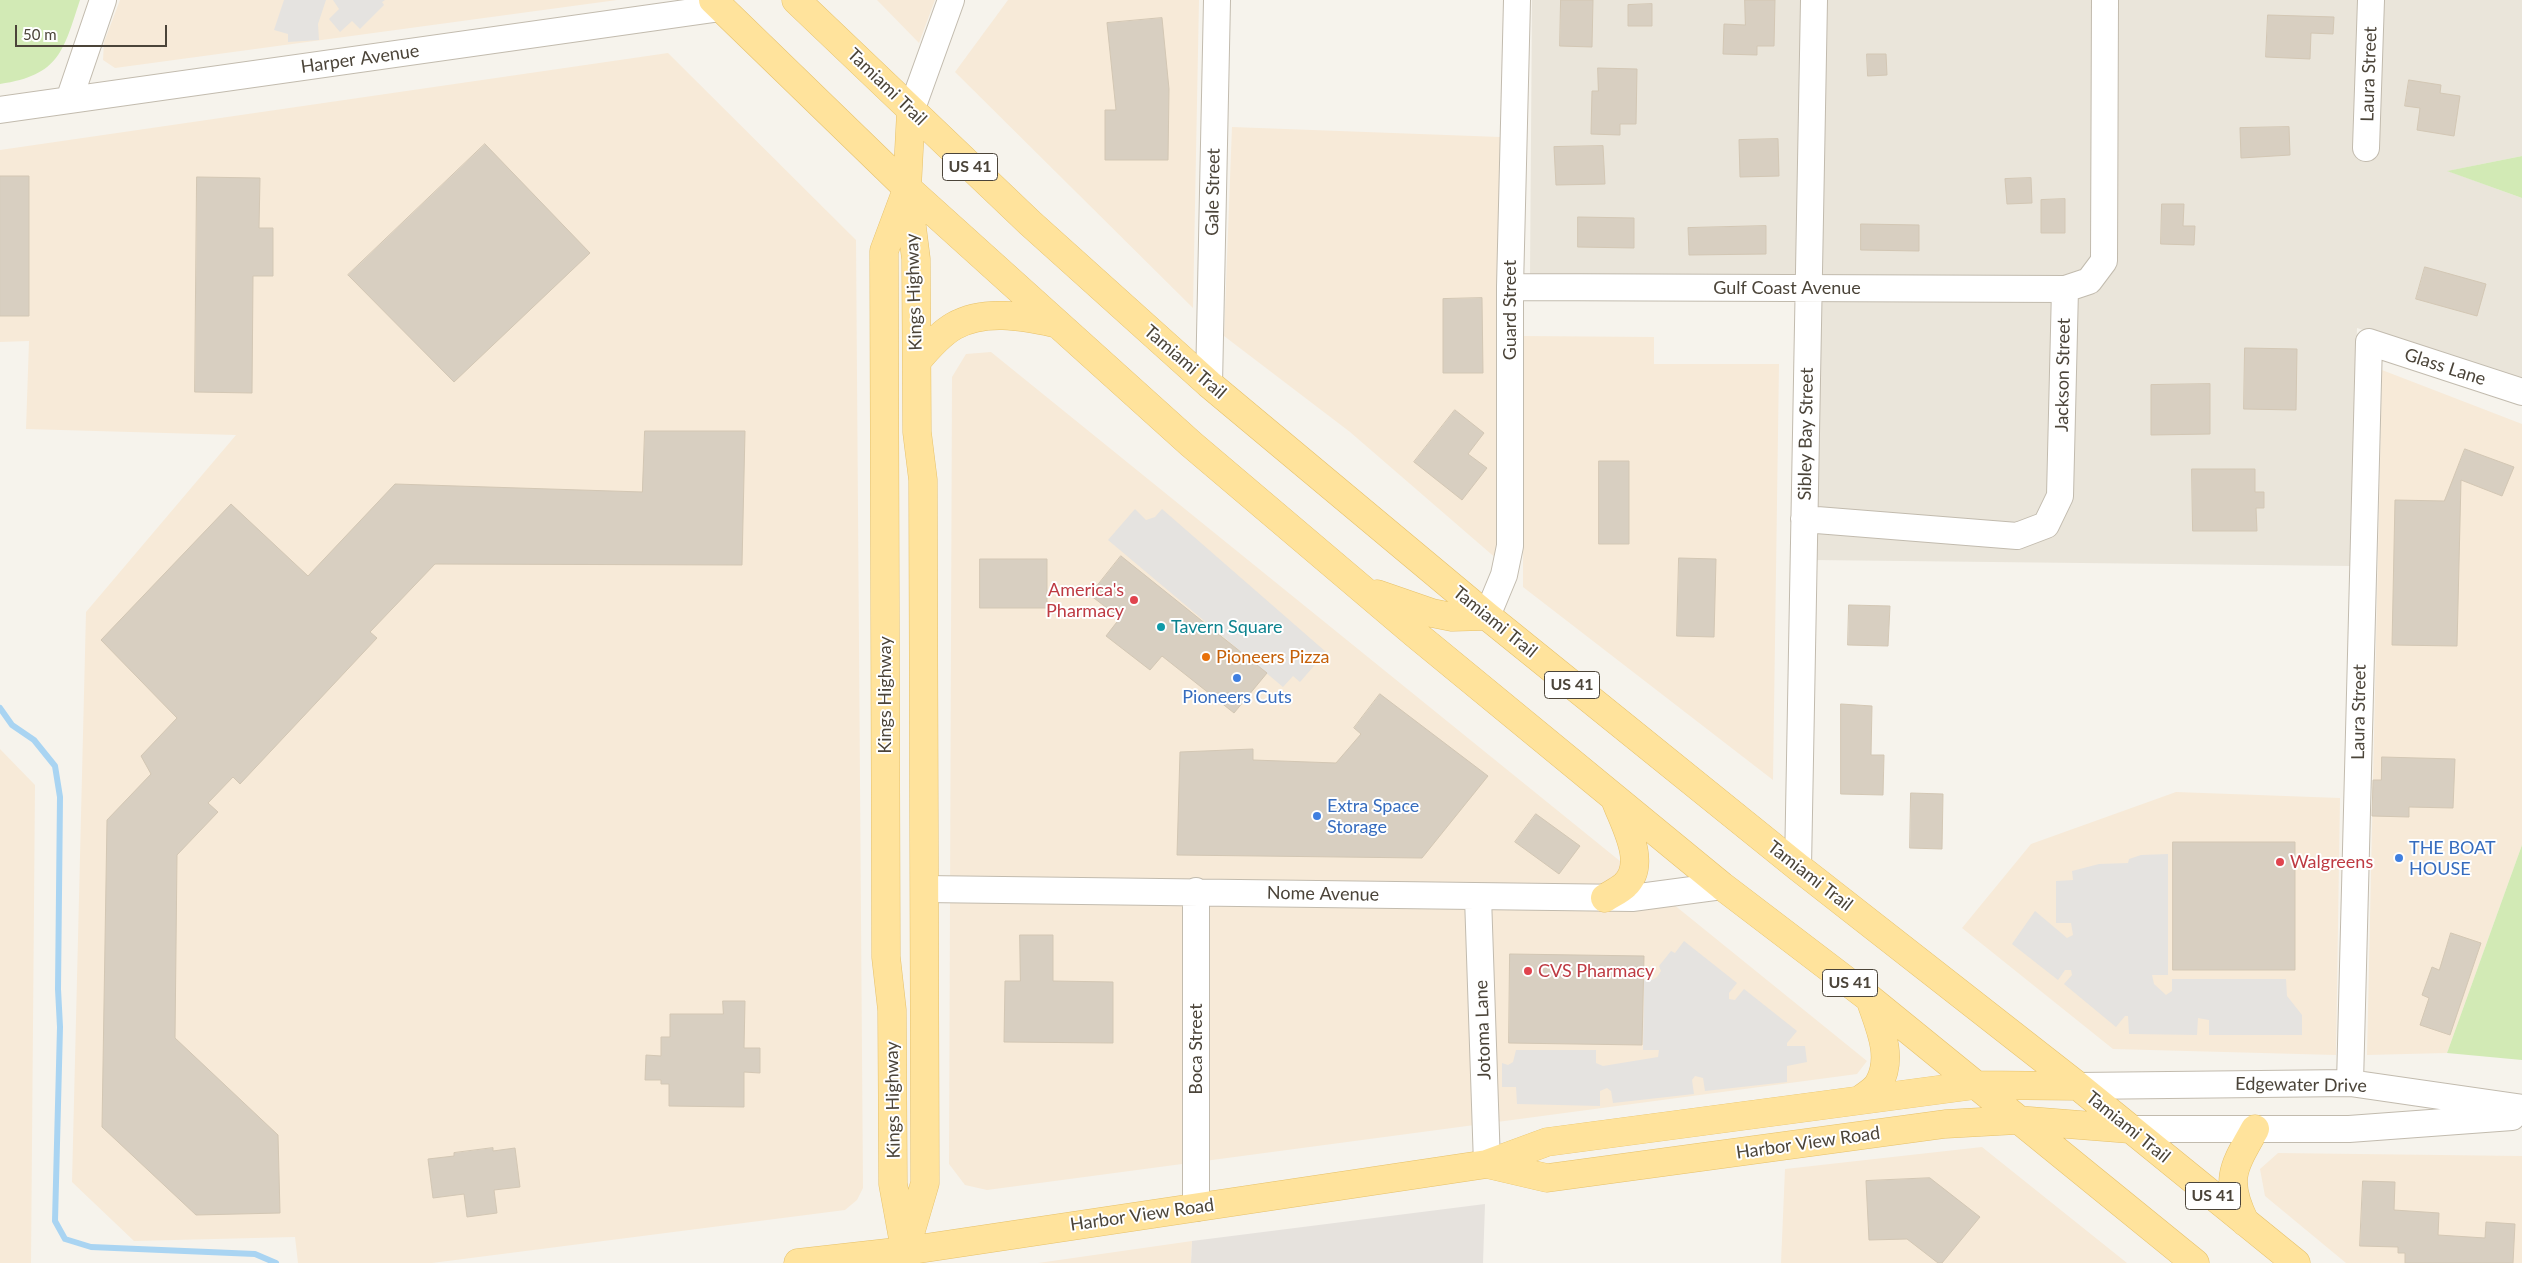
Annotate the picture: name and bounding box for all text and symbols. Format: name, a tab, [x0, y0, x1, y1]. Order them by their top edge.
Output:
scale bar	[18, 15, 170, 47]
text: 50 m	[23, 25, 57, 43]
street label: Laura Street	[2357, 26, 2381, 122]
street label: Harper Avenue	[299, 40, 421, 78]
street label: Tamiami Trail	[843, 44, 931, 130]
street label: Gale Street	[1201, 148, 1225, 236]
road number: US 41	[942, 154, 998, 180]
street label: Kings Highway	[901, 233, 927, 351]
street label: Guard Street	[1499, 260, 1521, 360]
street label: Gulf Coast Avenue	[1713, 277, 1861, 299]
street label: Jackson Street	[2051, 318, 2075, 432]
street label: Tamiami Trail	[1139, 320, 1231, 404]
street label: Glass Lane	[2402, 344, 2488, 390]
street label: Sibley Bay Street	[1794, 367, 1818, 501]
place label: America's Pharmacy	[1046, 579, 1124, 622]
street label: Tamiami Trail	[1449, 582, 1541, 662]
marker: America's Pharmacy	[1128, 594, 1140, 606]
place label: Tavern Square	[1171, 616, 1283, 638]
marker: Tavern Square	[1155, 621, 1167, 633]
street label: Kings Highway	[874, 636, 896, 754]
place label: Pioneers Pizza	[1216, 646, 1330, 668]
marker: Pioneers Pizza	[1200, 651, 1212, 663]
street label: Laura Street	[2347, 664, 2371, 760]
marker: Pioneers Cuts	[1231, 672, 1243, 684]
road number: US 41	[1544, 672, 1600, 698]
place label: Pioneers Cuts	[1182, 686, 1292, 708]
place label: Extra Space Storage	[1327, 795, 1419, 838]
marker: Extra Space Storage	[1311, 810, 1323, 822]
street label: Tamiami Trail	[1763, 836, 1857, 916]
place label: THE BOAT HOUSE	[2409, 837, 2496, 880]
place label: Walgreens	[2290, 851, 2373, 873]
marker: THE BOAT HOUSE	[2393, 852, 2405, 864]
marker: Walgreens	[2274, 856, 2286, 868]
street label: Nome Avenue	[1267, 882, 1379, 906]
place label: CVS Pharmacy	[1538, 960, 1654, 982]
marker: CVS Pharmacy	[1522, 965, 1534, 977]
road number: US 41	[1822, 970, 1878, 996]
street label: Jotoma Lane	[1470, 980, 1496, 1080]
street label: Boca Street	[1185, 1003, 1207, 1095]
street label: Kings Highway	[881, 1041, 905, 1159]
street label: Edgewater Drive	[2235, 1073, 2367, 1097]
street label: Tamiami Trail	[2082, 1087, 2174, 1167]
street label: Harbor View Road	[1735, 1122, 1881, 1164]
road number: US 41	[2186, 1182, 2240, 1210]
street label: Harbor View Road	[1069, 1194, 1215, 1236]

